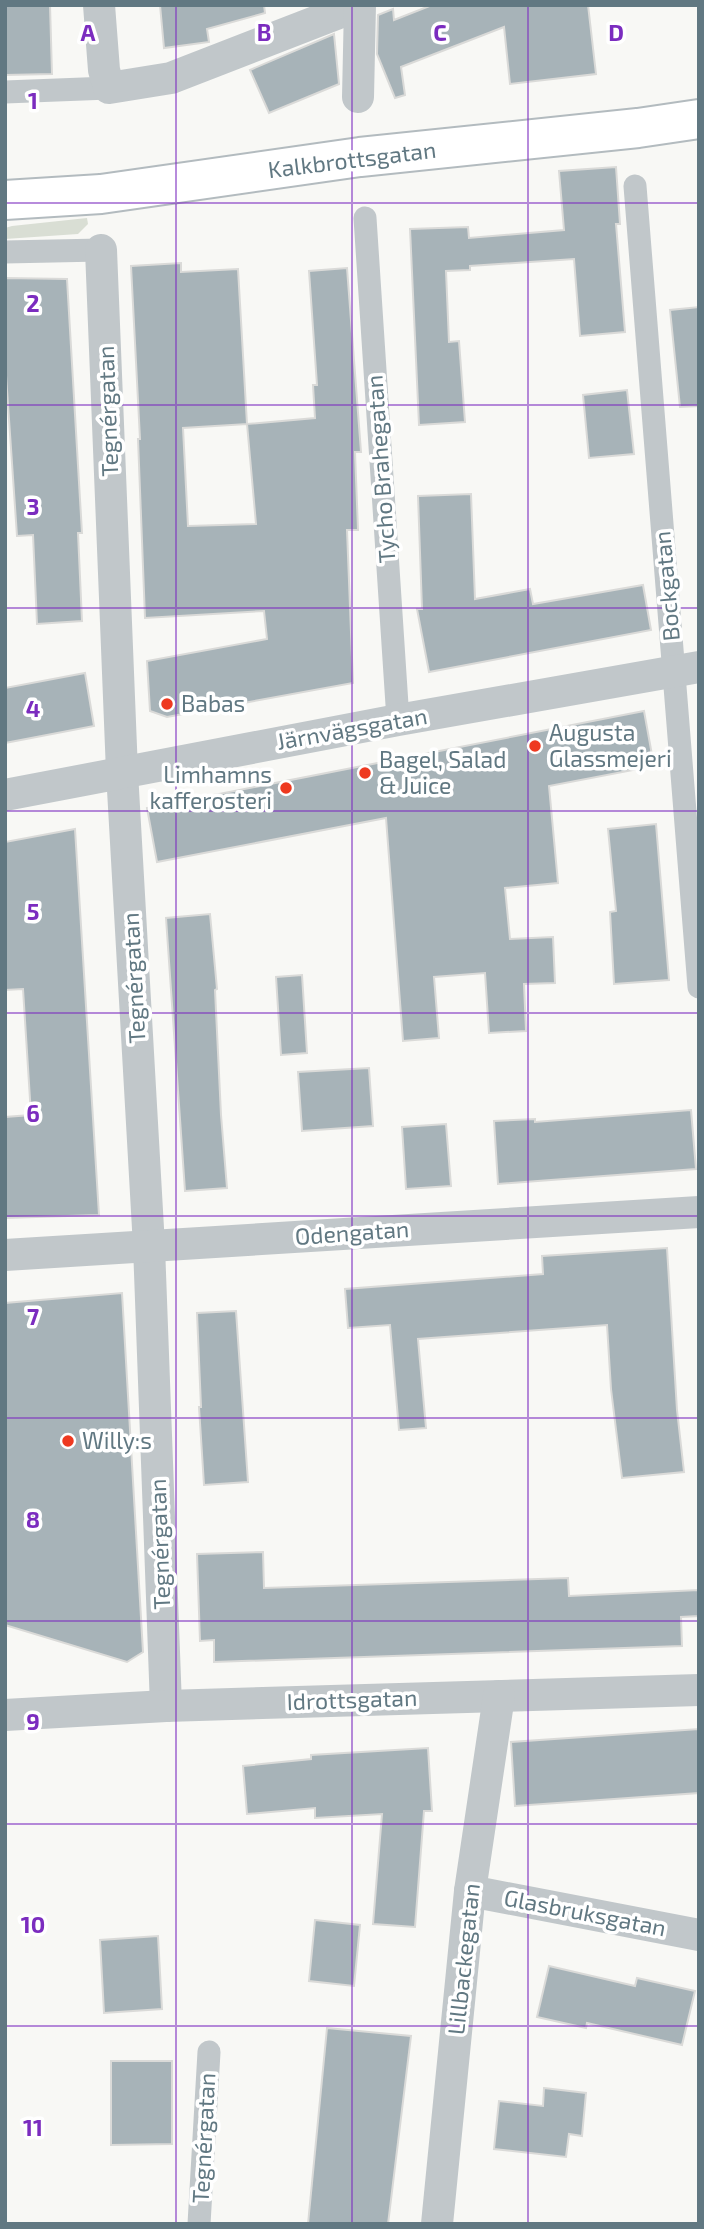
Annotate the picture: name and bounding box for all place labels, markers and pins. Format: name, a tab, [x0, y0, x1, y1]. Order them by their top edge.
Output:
place label: Babas	[181, 689, 245, 717]
marker: Babas	[159, 696, 175, 712]
place label: Augusta Glassmejeri	[549, 718, 672, 772]
marker: Augusta Glassmejeri	[527, 738, 543, 754]
place label: Bagel, Salad & Juice	[379, 745, 506, 799]
place label: Limhamns kafferosteri	[149, 760, 272, 814]
marker: Bagel, Salad & Juice	[357, 765, 373, 781]
marker: Limhamns kafferosteri	[278, 780, 294, 796]
place label: Willy:s	[82, 1426, 152, 1454]
marker: Willy:s	[60, 1433, 76, 1449]

